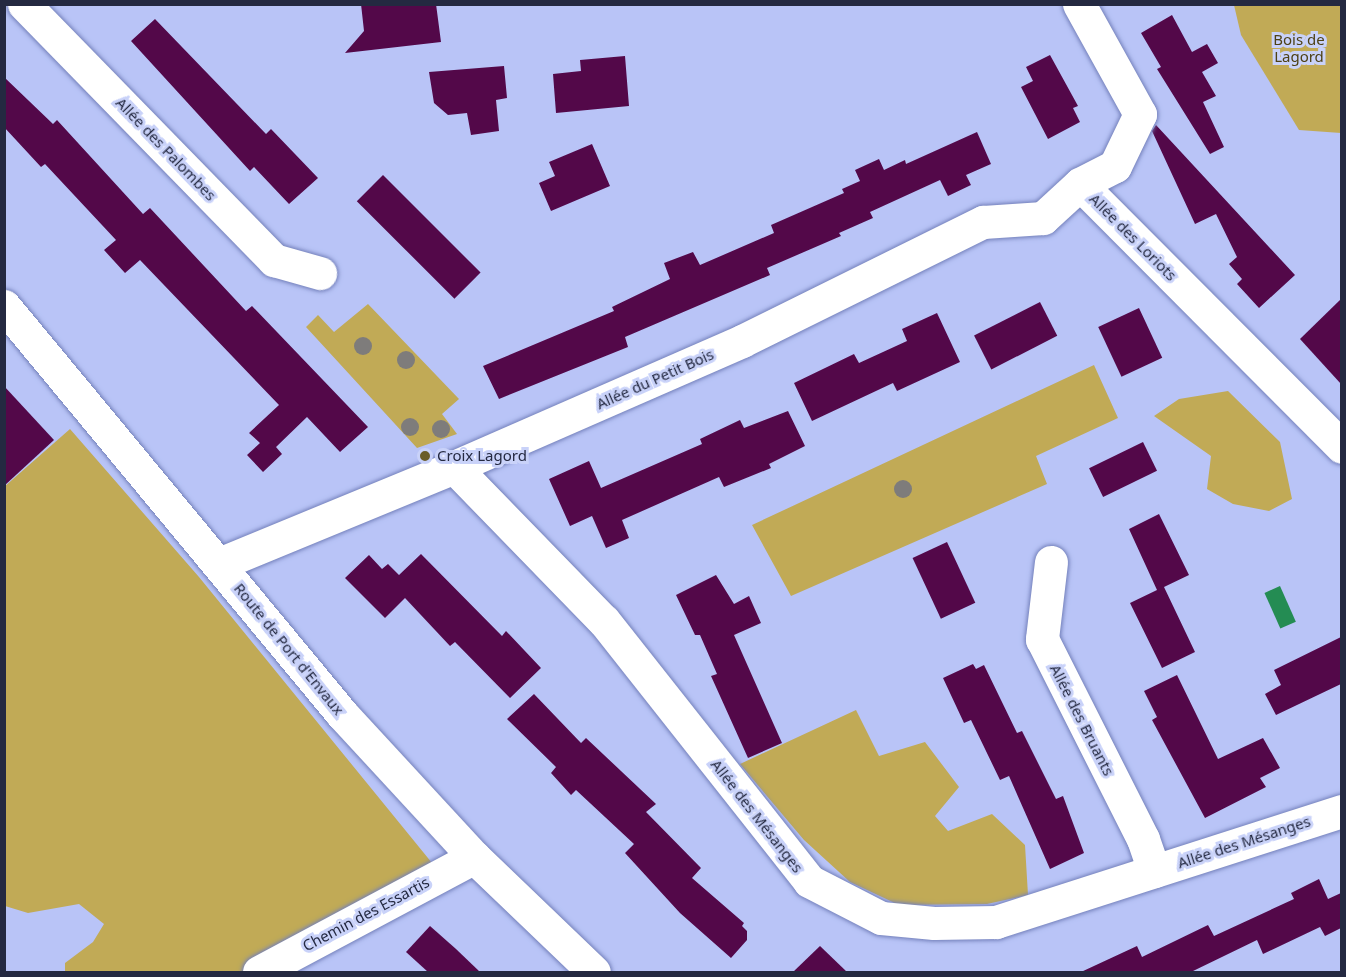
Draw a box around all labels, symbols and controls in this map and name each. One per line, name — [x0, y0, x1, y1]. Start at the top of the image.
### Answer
park label: Bois de Lagord — [1273, 30, 1325, 65]
street label: Allée des Palombes — [112, 94, 220, 204]
street label: Allée des Loriots — [1086, 190, 1180, 284]
street label: Allée du Petit Bois — [594, 345, 716, 413]
place label: Croix Lagord — [437, 447, 527, 465]
marker: Croix Lagord — [418, 449, 432, 463]
street label: Route de Port d'Envaux — [230, 580, 348, 718]
street label: Allée des Bruants — [1046, 661, 1118, 779]
street label: Allée des Mésanges — [707, 756, 807, 876]
street label: Allée des Mésanges — [1175, 812, 1313, 872]
street label: Chemin des Essartis — [300, 873, 432, 955]

